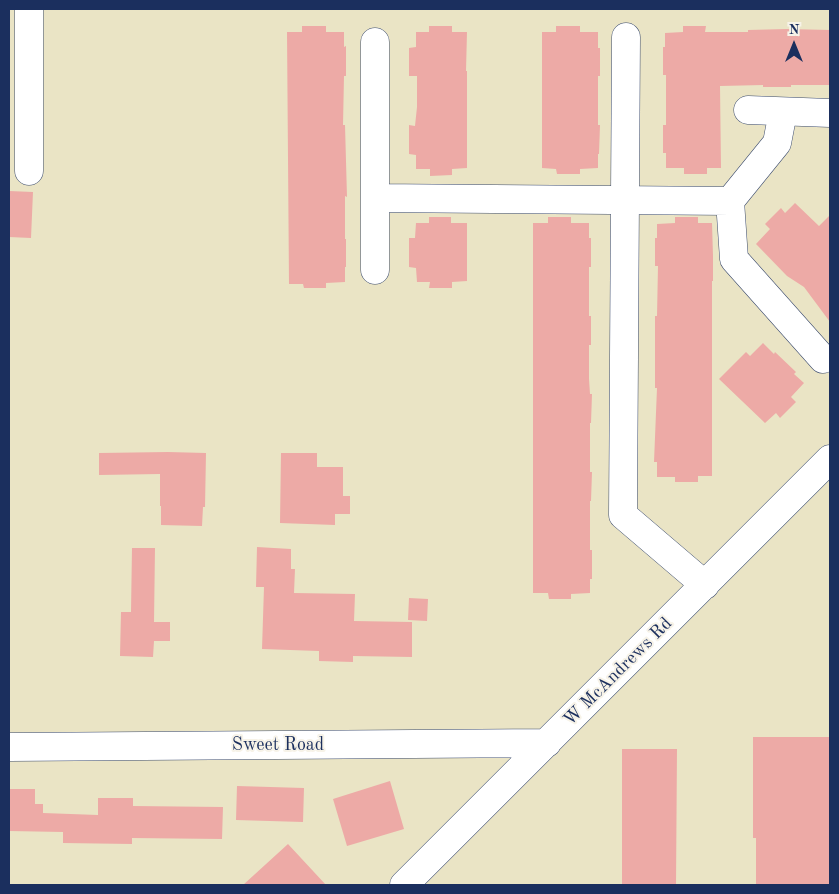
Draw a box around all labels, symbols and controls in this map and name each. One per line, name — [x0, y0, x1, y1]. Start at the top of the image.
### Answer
north arrow — [769, 20, 819, 70]
text: N — [789, 23, 799, 37]
street label: W McAndrews Rd — [559, 613, 677, 731]
street label: Sweet Road — [232, 734, 324, 756]

